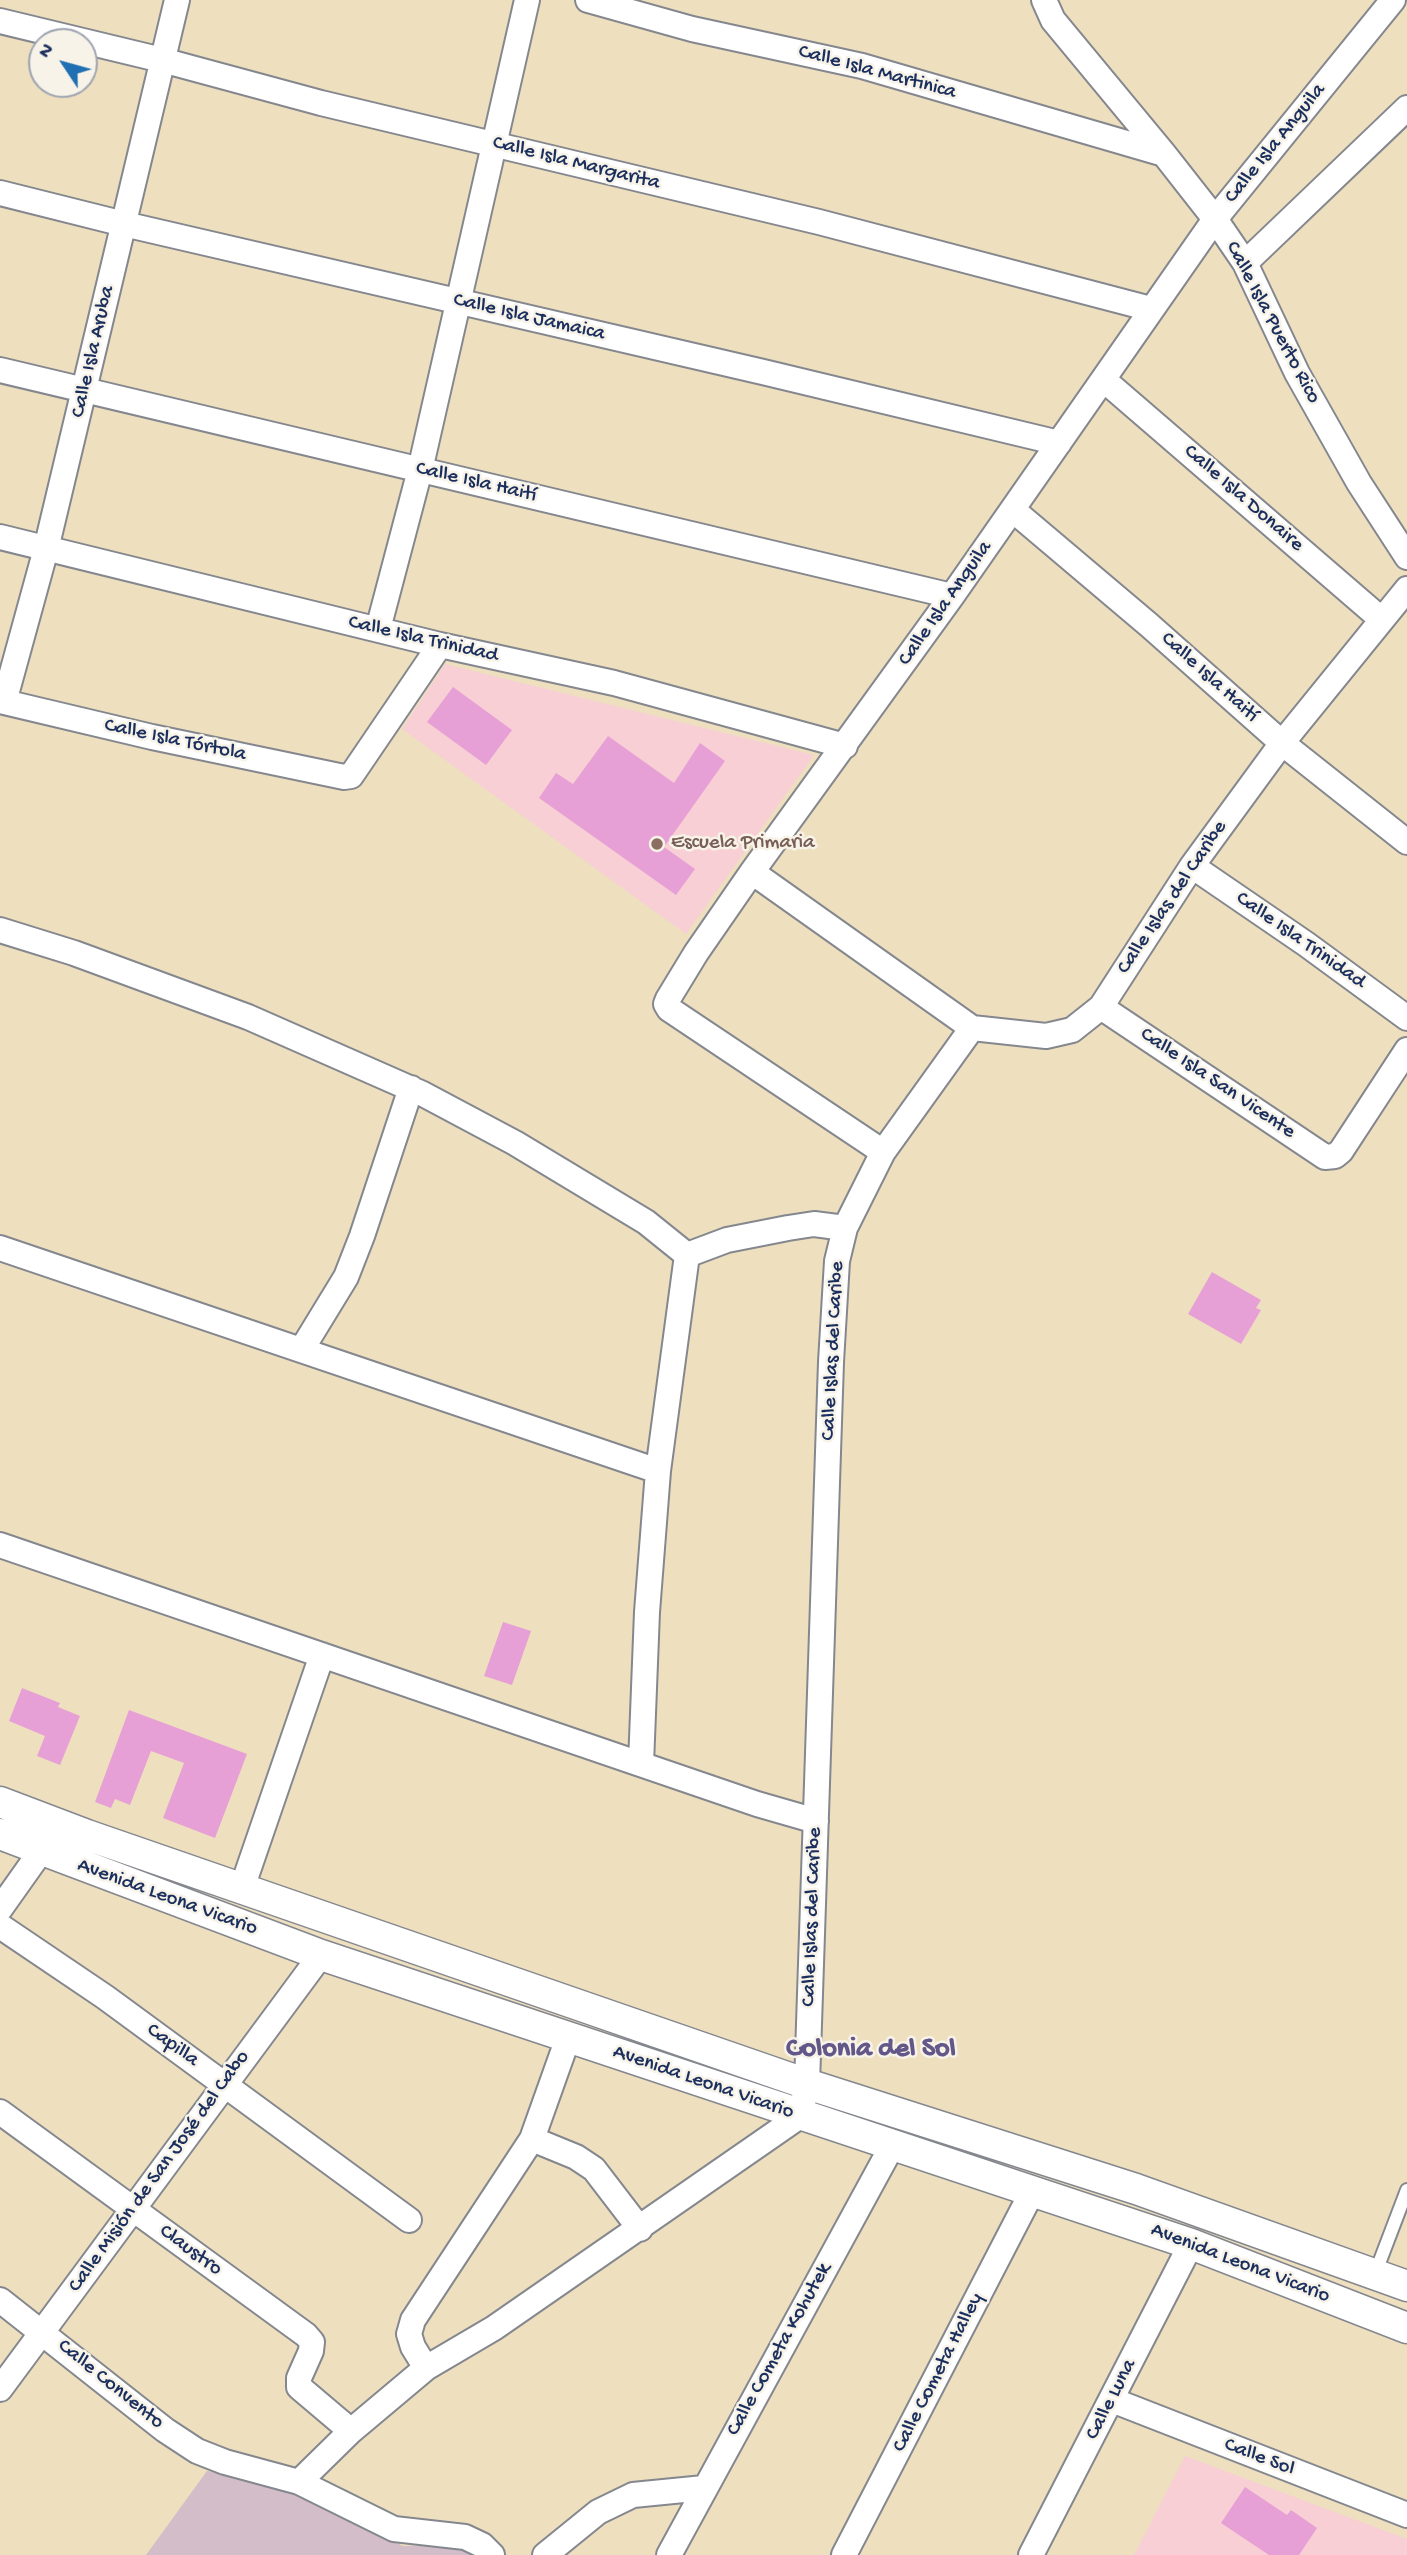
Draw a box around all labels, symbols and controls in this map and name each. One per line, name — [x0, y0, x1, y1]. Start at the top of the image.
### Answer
north arrow — [28, 28, 98, 98]
text: N — [34, 40, 60, 63]
street label: Calle Isla Martinica — [795, 40, 959, 106]
street label: Calle Isla Anguila — [1220, 79, 1332, 209]
street label: Calle Isla Margarita — [490, 131, 662, 197]
street label: Calle Isla Puerto Rico — [1219, 238, 1325, 408]
street label: Calle Isla Aruba — [67, 284, 121, 420]
street label: Calle Isla Jamaica — [451, 288, 607, 348]
street label: Calle Isla Donaire — [1178, 440, 1308, 558]
street label: Calle Isla Haití — [413, 457, 539, 509]
street label: Calle Isla Anguila — [893, 537, 999, 671]
street label: Calle Isla Trinidad — [346, 611, 500, 669]
street label: Calle Isla Haití — [1155, 627, 1263, 729]
street label: Calle Isla Tórtola — [102, 714, 248, 768]
street label: Calle Islas del Caribe — [1112, 817, 1234, 979]
place label: Escuela Primaria — [671, 831, 815, 857]
marker: Escuela Primaria — [649, 836, 665, 852]
street label: Calle Isla Trinidad — [1230, 887, 1370, 995]
street label: Calle Isla San Vicente — [1134, 1023, 1300, 1145]
street label: Calle Islas del Caribe — [817, 1261, 851, 1441]
street label: Calle Islas del Caribe — [797, 1827, 829, 2007]
street label: Avenida Leona Vicario — [73, 1854, 261, 1942]
street label: Capilla — [141, 2019, 203, 2073]
district label: Colonia del Sol — [786, 2034, 956, 2068]
street label: Avenida Leona Vicario — [609, 2040, 797, 2126]
street label: Calle Misión de San José del Cabo — [64, 2046, 256, 2298]
street label: Avenida Leona Vicario — [1147, 2218, 1333, 2310]
street label: Claustro — [153, 2220, 227, 2282]
street label: Calle Cometa Kohutek — [722, 2259, 838, 2441]
street label: Calle Cometa Halley — [888, 2289, 990, 2457]
street label: Calle Convento — [52, 2334, 168, 2436]
street label: Calle Luna — [1081, 2355, 1143, 2445]
street label: Calle Sol — [1220, 2433, 1298, 2483]

